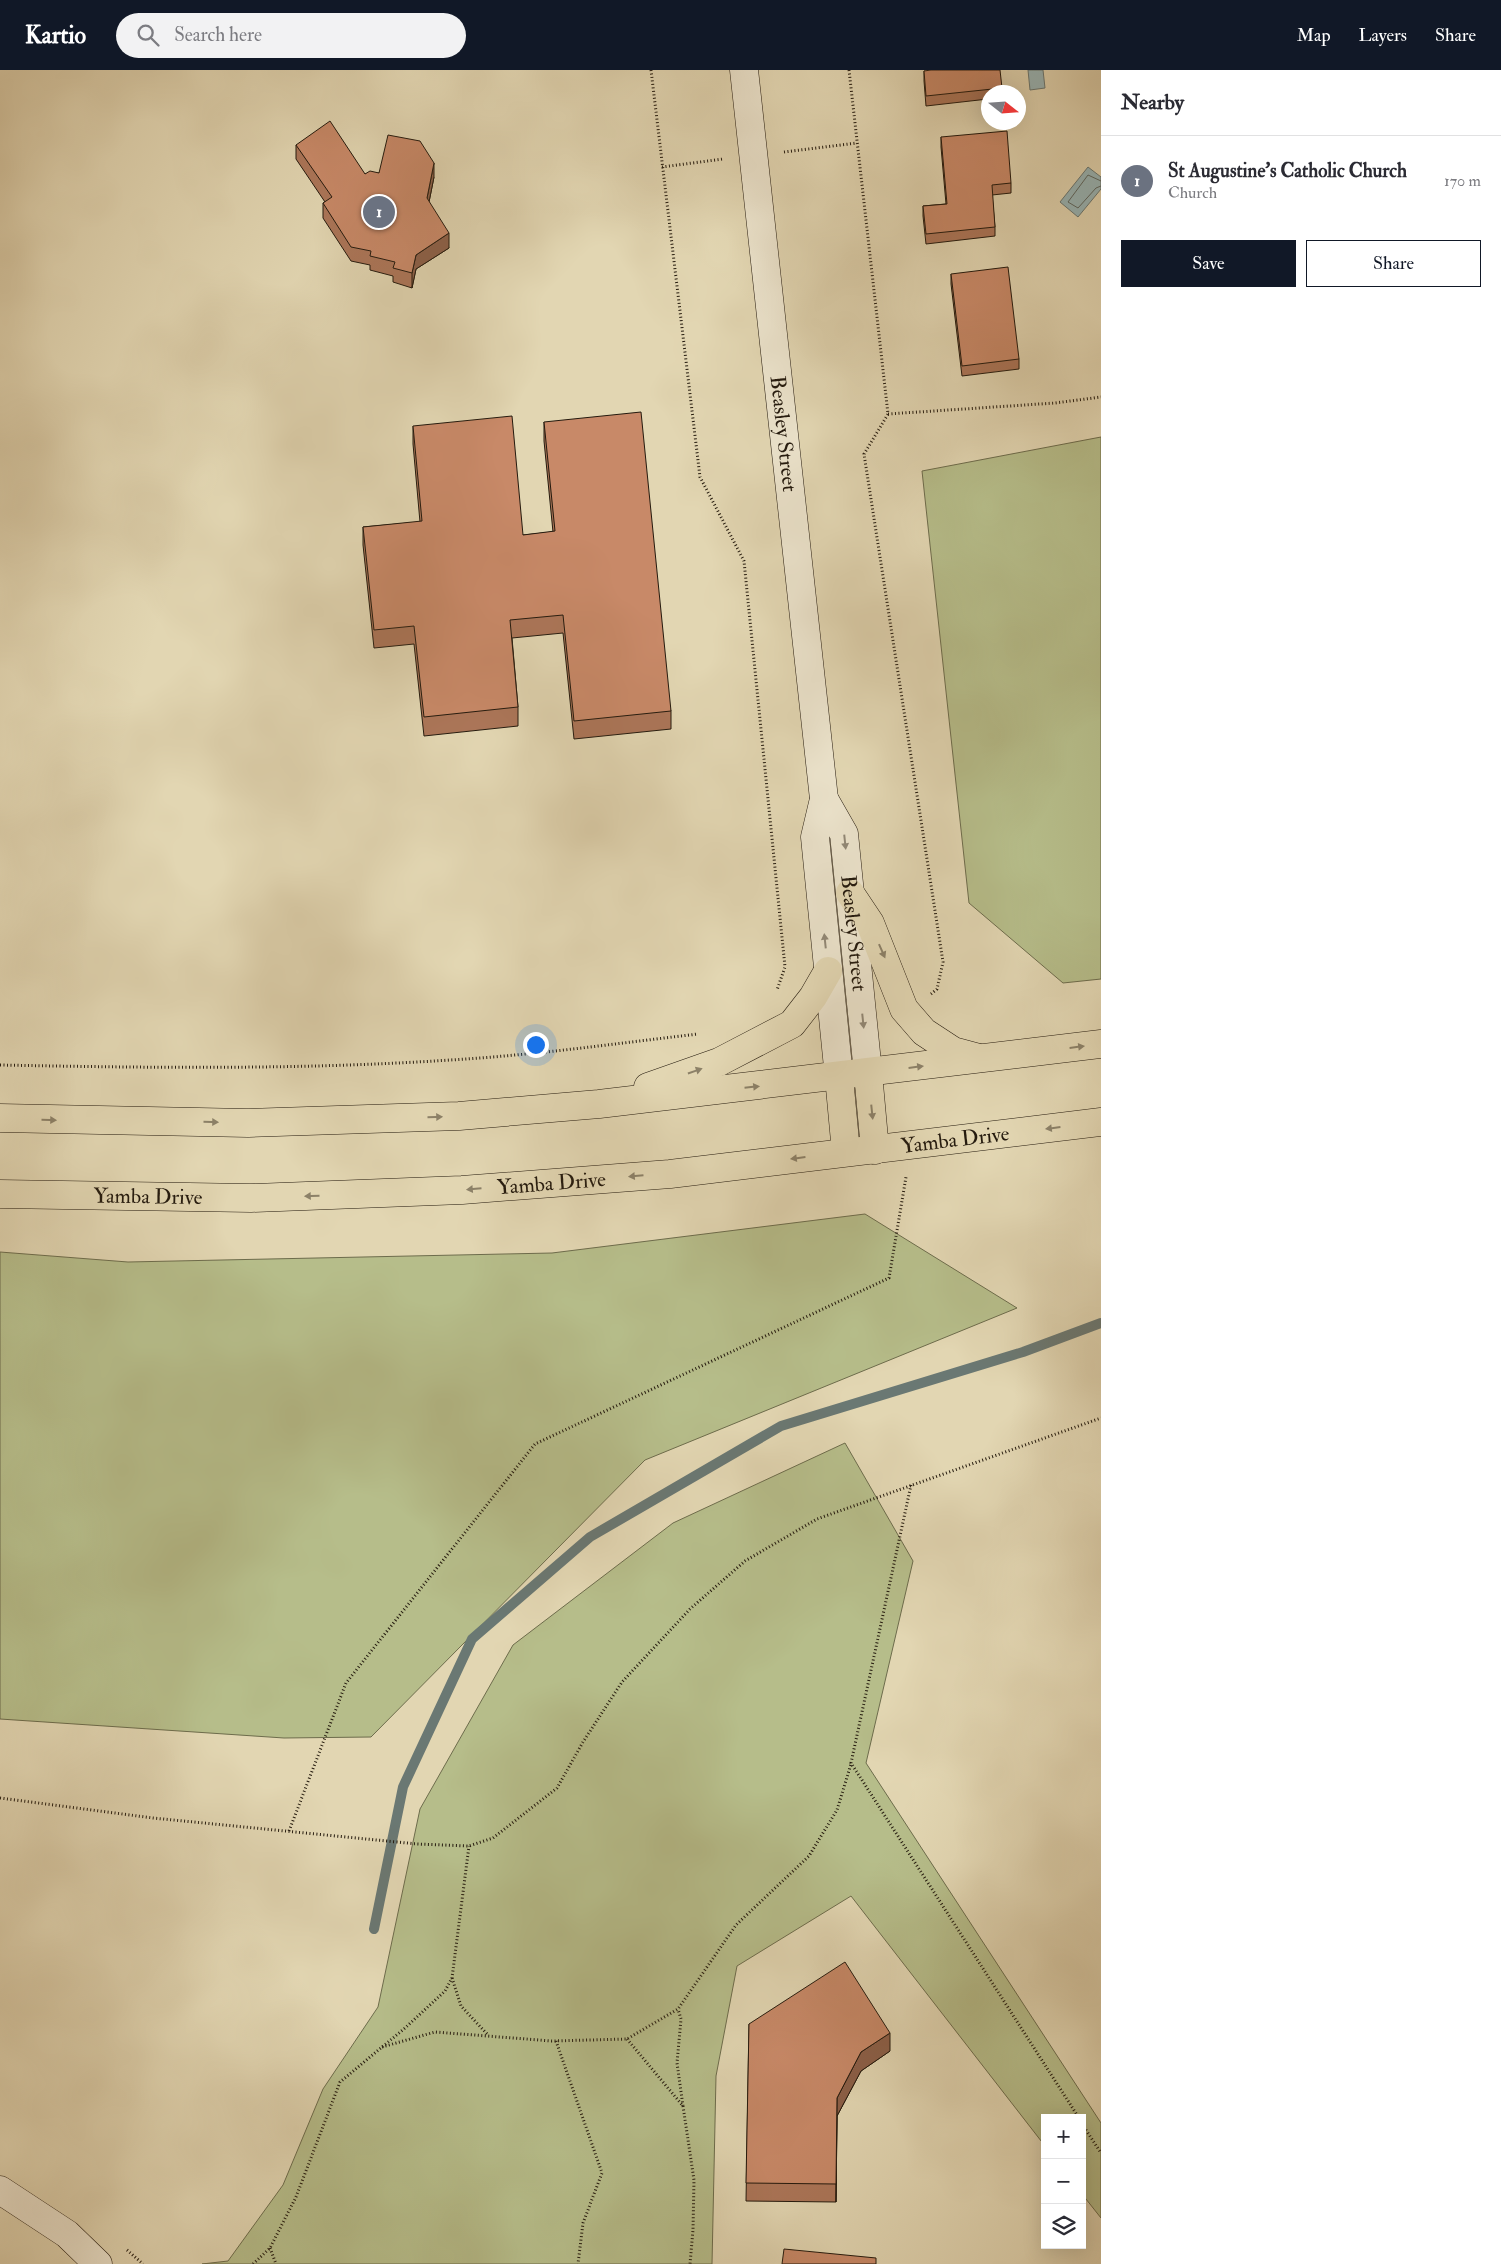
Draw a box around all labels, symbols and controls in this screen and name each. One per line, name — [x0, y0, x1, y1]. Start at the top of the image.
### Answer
search box — [116, 13, 466, 58]
text: Kartio — [25, 20, 86, 51]
icon: search — [134, 21, 162, 49]
text: Search here — [174, 23, 262, 47]
text: Map — [1297, 24, 1331, 47]
text: Layers — [1359, 24, 1407, 47]
text: Share — [1435, 24, 1476, 47]
north arrow — [981, 85, 1026, 130]
text: Nearby — [1121, 89, 1184, 116]
text: St Augustine's Catholic Church — [1168, 159, 1407, 183]
text: 1 — [1134, 171, 1140, 191]
text: 170 m — [1444, 171, 1481, 191]
text: Church — [1168, 183, 1217, 203]
pin: 1 — [363, 193, 395, 231]
button: Save — [1121, 240, 1296, 287]
button: Share — [1306, 240, 1481, 287]
street label: Beasley Street — [764, 374, 804, 493]
one-way arrow — [841, 834, 849, 850]
street label: Beasley Street — [835, 874, 873, 993]
one-way arrow — [821, 933, 829, 949]
one-way arrow — [878, 944, 886, 958]
one-way arrow — [859, 1014, 867, 1030]
your location — [523, 1032, 549, 1058]
one-way arrow — [1070, 1043, 1086, 1051]
one-way arrow — [908, 1063, 924, 1071]
one-way arrow — [688, 1067, 703, 1075]
one-way arrow — [744, 1083, 760, 1091]
one-way arrow — [868, 1104, 876, 1120]
one-way arrow — [427, 1113, 443, 1121]
one-way arrow — [41, 1116, 57, 1124]
one-way arrow — [203, 1118, 219, 1126]
street label: Yamba Drive — [899, 1120, 1011, 1160]
one-way arrow — [1044, 1124, 1060, 1132]
one-way arrow — [789, 1154, 805, 1162]
street label: Yamba Drive — [496, 1165, 607, 1201]
one-way arrow — [628, 1173, 644, 1181]
street label: Yamba Drive — [93, 1182, 203, 1211]
one-way arrow — [466, 1186, 482, 1194]
one-way arrow — [303, 1192, 319, 1200]
map controls — [1041, 2114, 1086, 2249]
button: + — [1041, 2114, 1086, 2159]
button: − — [1041, 2159, 1086, 2204]
button: layers — [1041, 2204, 1086, 2249]

